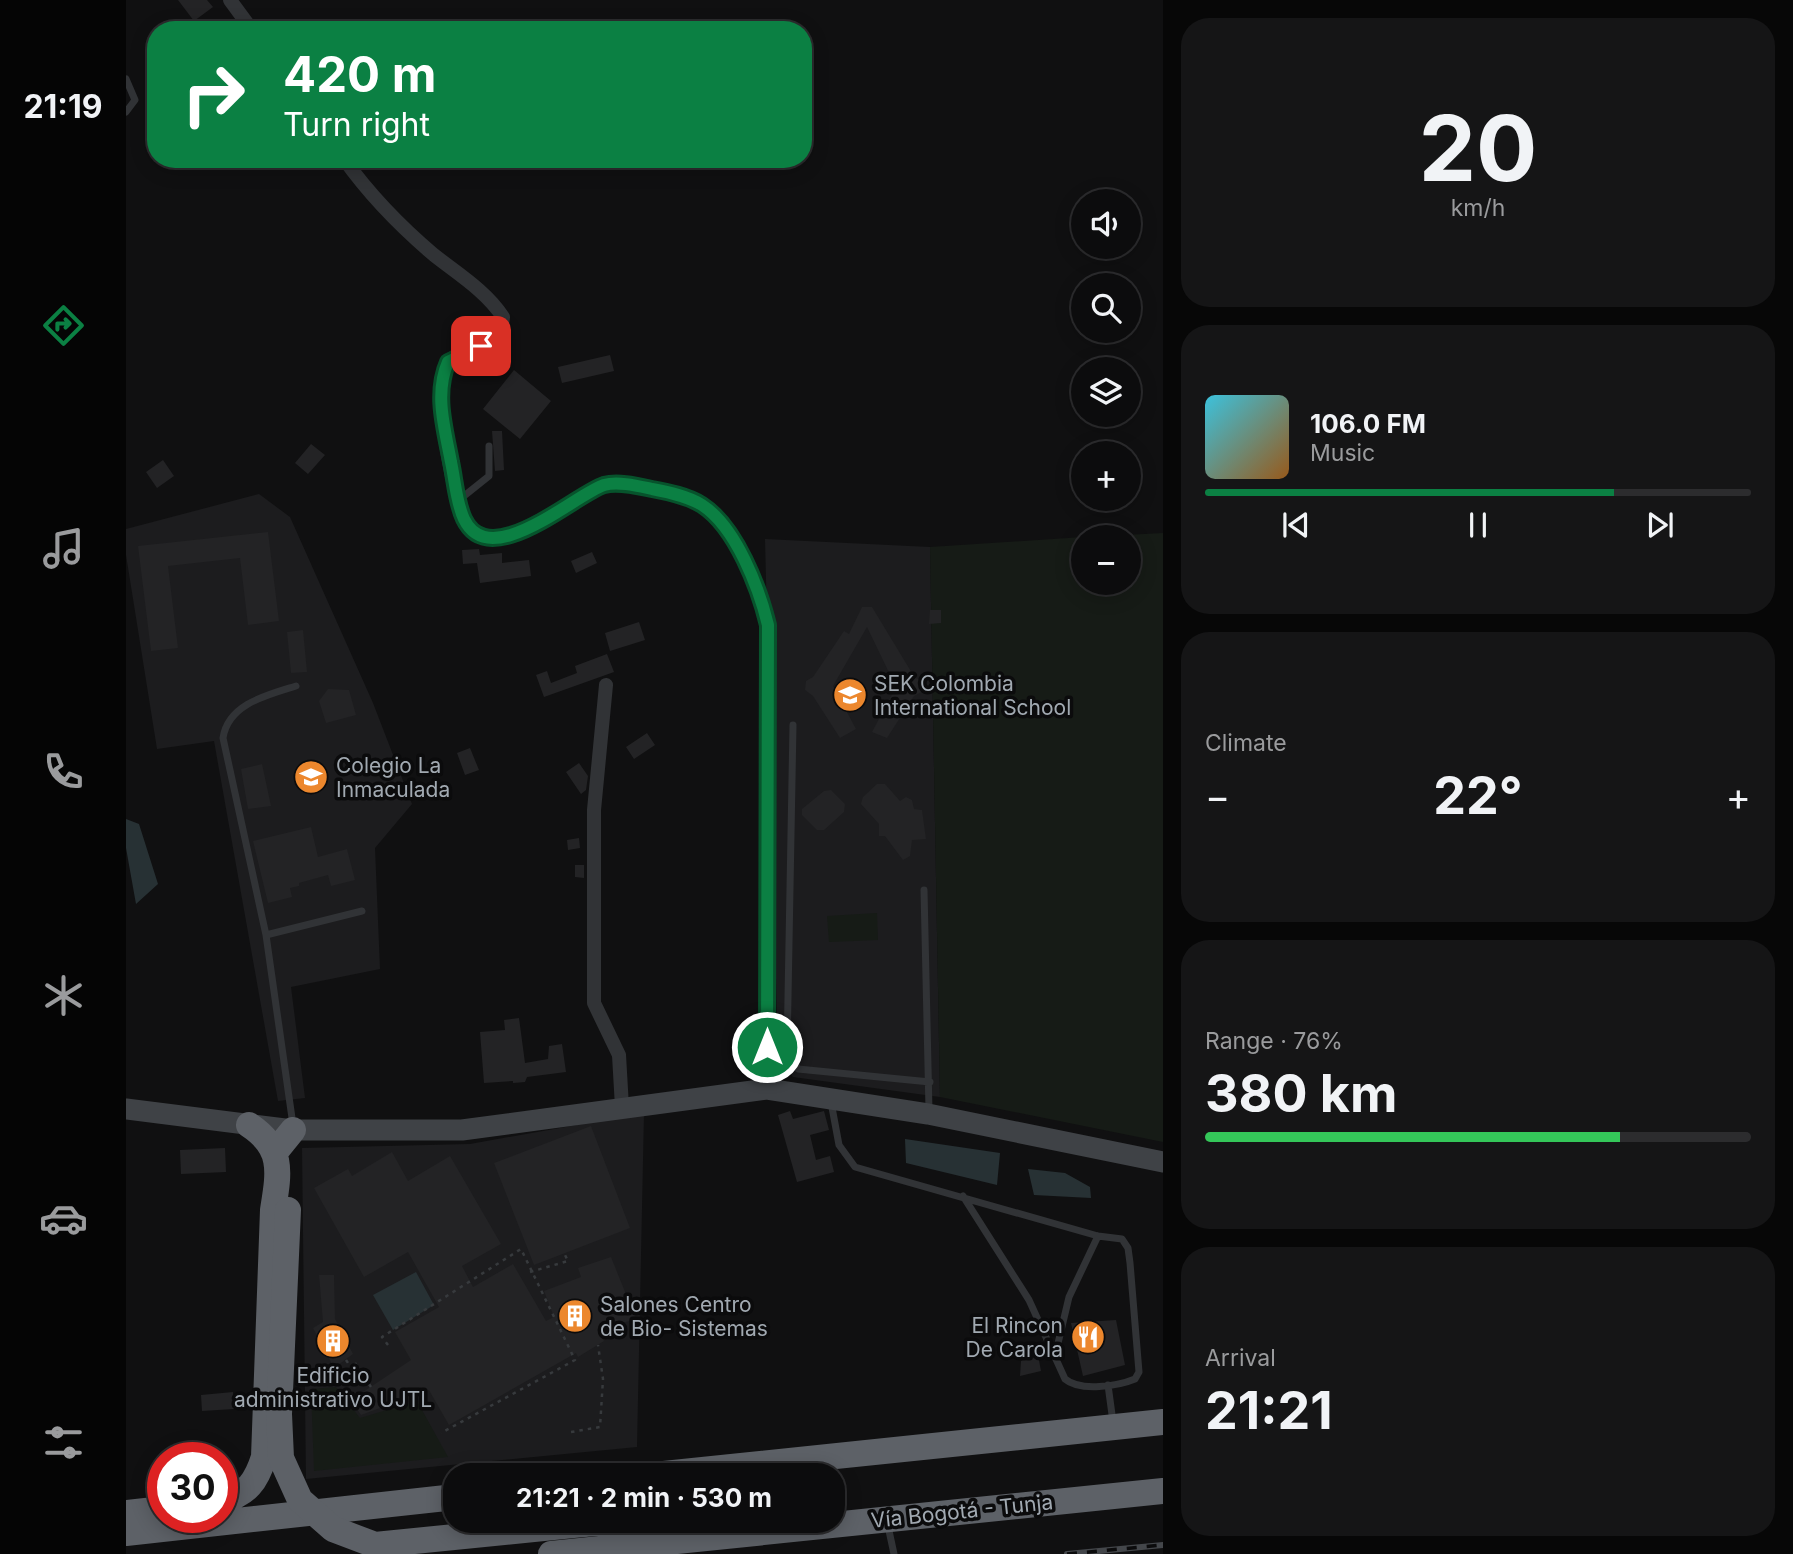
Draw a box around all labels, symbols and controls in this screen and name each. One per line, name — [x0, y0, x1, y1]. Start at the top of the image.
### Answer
text: 420 m — [283, 45, 436, 104]
icon: right — [168, 49, 259, 140]
text: 21:19 — [23, 87, 103, 126]
text: 20 — [1419, 93, 1537, 203]
text: Turn right — [283, 105, 430, 144]
map controls — [1071, 189, 1141, 595]
button: sound — [1071, 189, 1141, 259]
text: km/h — [1451, 194, 1505, 222]
button: search — [1071, 273, 1141, 343]
icon: directions — [39, 301, 88, 350]
pin — [451, 316, 511, 376]
icon: arrive — [462, 327, 500, 365]
button: layers — [1071, 357, 1141, 427]
text: 106.0 FM — [1310, 408, 1426, 439]
text: Music — [1310, 439, 1375, 467]
button: + — [1071, 441, 1141, 511]
icon: previous — [1277, 506, 1315, 544]
icon: pause — [1459, 506, 1497, 544]
icon: next — [1641, 506, 1679, 544]
icon: music — [39, 524, 88, 573]
button: − — [1071, 525, 1141, 595]
place label: SEK Colombia International School — [874, 671, 1071, 720]
school or university icon: SEK Colombia International School — [831, 676, 869, 714]
text: Climate — [1205, 729, 1287, 757]
icon: phone — [39, 747, 88, 796]
place label: Colegio La Inmaculada — [336, 753, 450, 802]
school or university icon: Colegio La Inmaculada — [292, 758, 330, 796]
text: 22° — [1433, 764, 1523, 827]
text: − — [1205, 773, 1230, 819]
text: + — [1726, 773, 1751, 819]
icon: climate — [39, 971, 88, 1020]
position arrow — [730, 1010, 804, 1084]
text: Range · 76% — [1205, 1027, 1343, 1055]
text: 380 km — [1205, 1062, 1397, 1125]
icon: car — [39, 1194, 88, 1243]
place label: Salones Centro de Bio- Sistemas — [600, 1292, 768, 1341]
building icon: Salones Centro de Bio- Sistemas — [556, 1297, 594, 1335]
place label: El Rincon De Carola — [966, 1313, 1063, 1362]
restaurant icon: El Rincon De Carola — [1069, 1318, 1107, 1356]
building icon: Edificio administrativo UJTL — [314, 1322, 352, 1360]
text: Arrival — [1205, 1344, 1276, 1372]
place label: Edificio administrativo UJTL — [234, 1363, 432, 1412]
text: 21:21 — [1205, 1379, 1333, 1442]
icon: filters — [39, 1418, 88, 1467]
speed limit sign: 30 — [147, 1442, 238, 1533]
text: 21:21 · 2 min · 530 m — [516, 1482, 772, 1513]
street label: Vía Bogotá - Tunja — [870, 1489, 1054, 1533]

